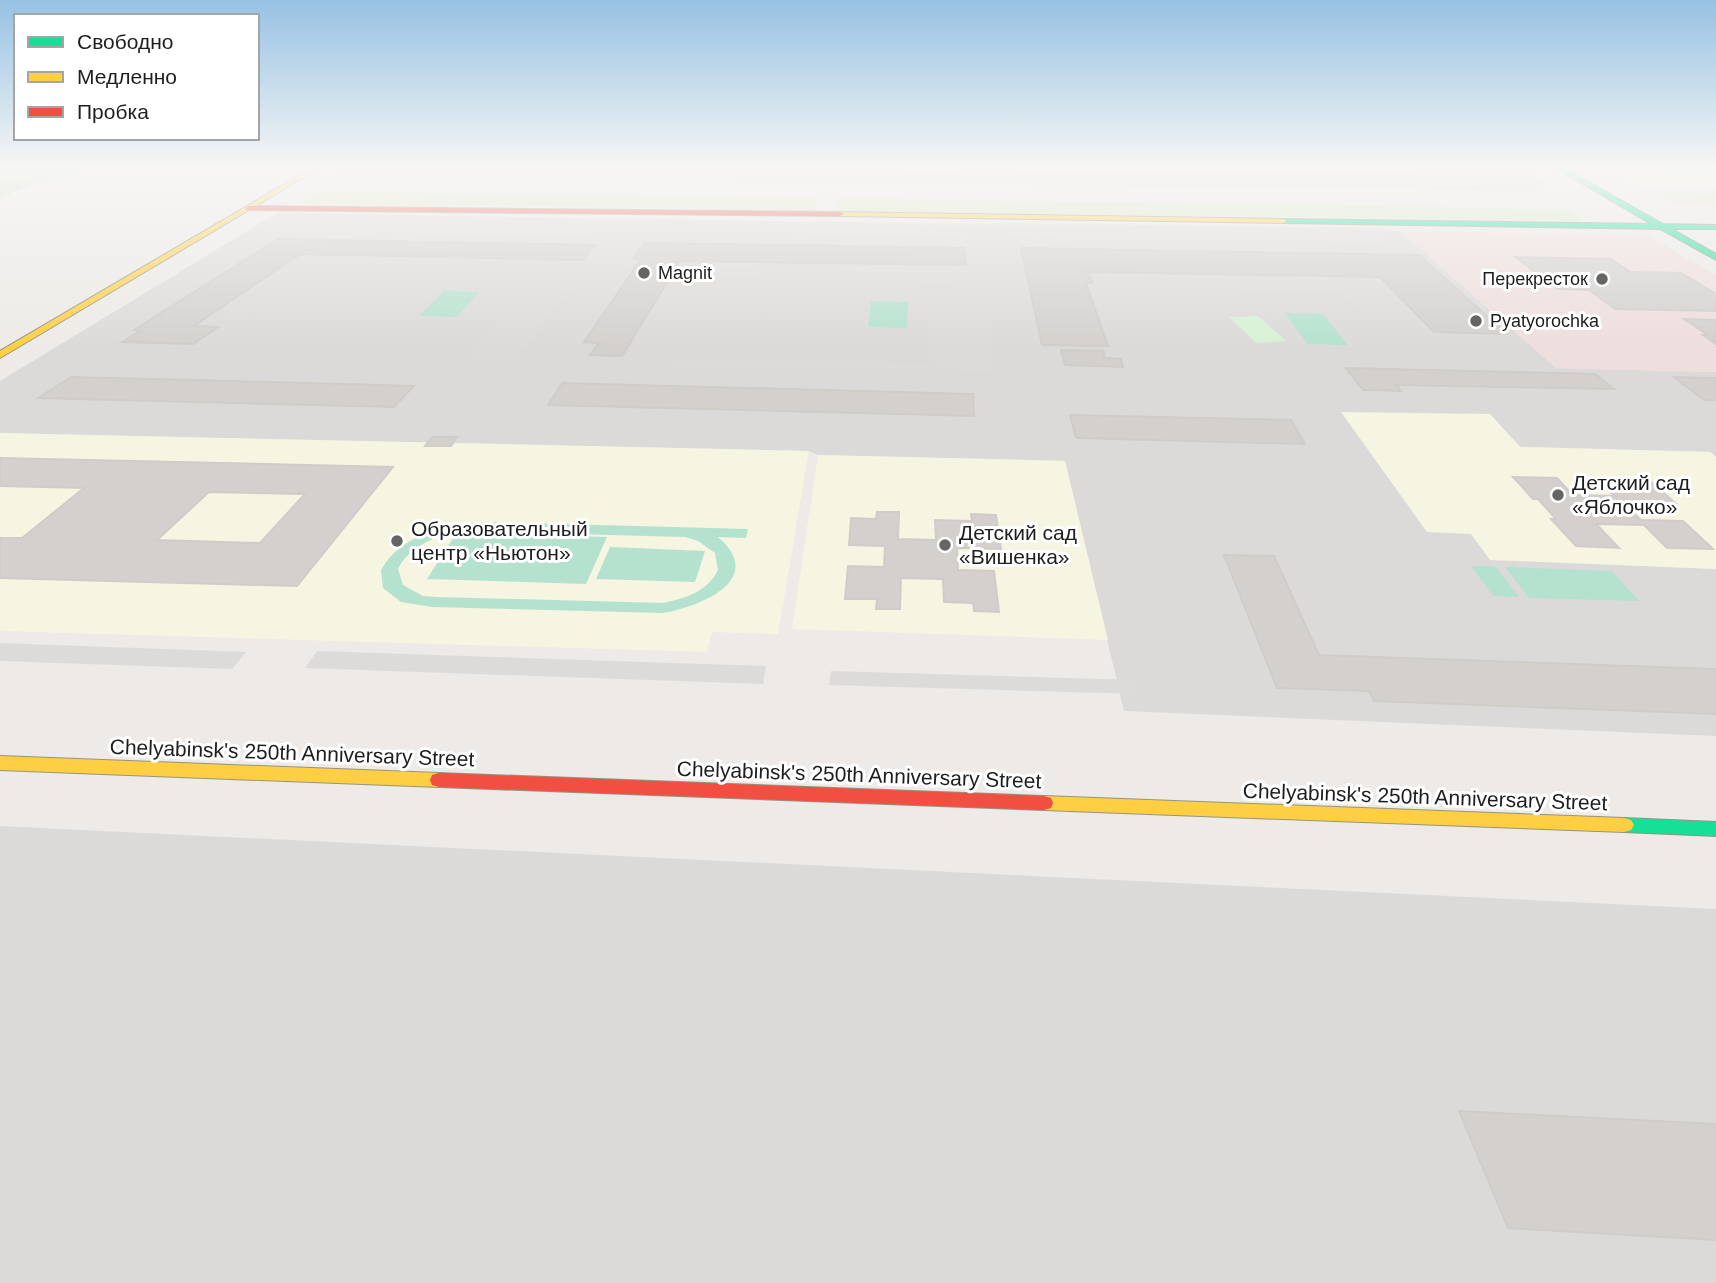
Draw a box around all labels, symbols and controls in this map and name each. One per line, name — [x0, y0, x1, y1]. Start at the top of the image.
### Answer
legend — [14, 14, 259, 140]
text: Свободно — [77, 30, 174, 53]
text: Медленно — [77, 65, 177, 88]
text: Пробка — [77, 100, 149, 123]
place label: Magnit — [658, 263, 712, 283]
marker: Magnit — [636, 265, 652, 281]
place label: Перекресток — [1482, 269, 1588, 289]
marker: Перекресток — [1594, 271, 1610, 287]
place label: Pyatyorochka — [1490, 311, 1600, 331]
marker: Pyatyorochka — [1468, 313, 1484, 329]
place label: Детский сад «Яблочко» — [1572, 471, 1690, 518]
marker: Детский сад «Яблочко» — [1550, 487, 1566, 503]
place label: Образовательный центр «Ньютон» — [411, 517, 588, 564]
place label: Детский сад «Вишенка» — [959, 521, 1077, 568]
marker: Образовательный центр «Ньютон» — [389, 533, 405, 549]
marker: Детский сад «Вишенка» — [937, 537, 953, 553]
street label: Chelyabinsk's 250th Anniversary Street — [109, 735, 475, 770]
street label: Chelyabinsk's 250th Anniversary Street — [676, 757, 1042, 792]
street label: Chelyabinsk's 250th Anniversary Street — [1242, 779, 1608, 814]

